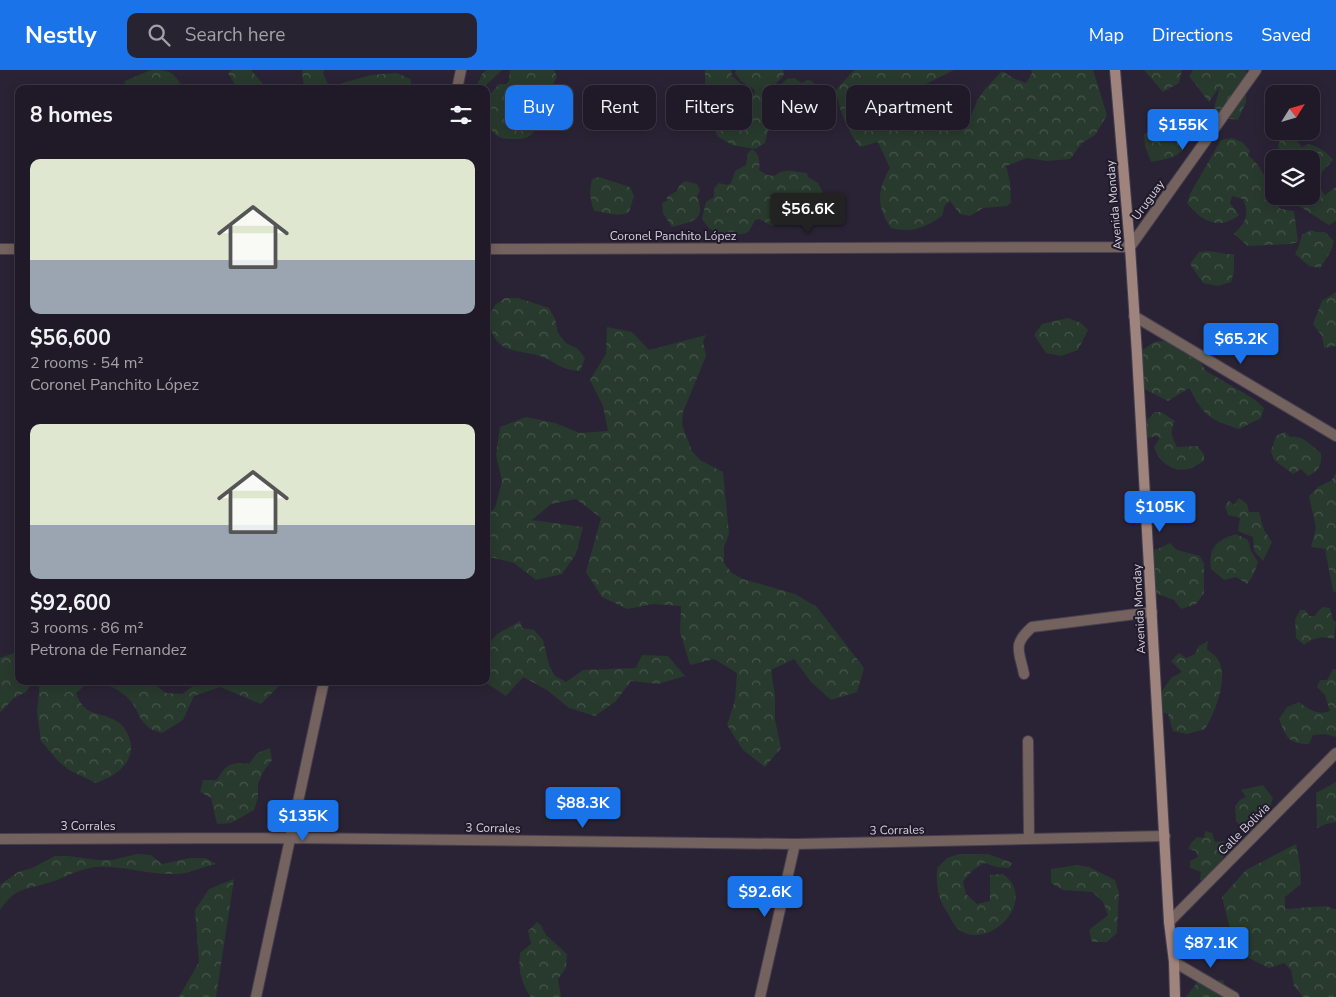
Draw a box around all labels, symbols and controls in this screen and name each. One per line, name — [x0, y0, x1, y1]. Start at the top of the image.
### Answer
search box — [127, 13, 477, 58]
text: Nestly — [25, 19, 97, 51]
icon: search — [145, 21, 173, 49]
text: Search here — [185, 22, 285, 48]
text: Map — [1089, 23, 1124, 47]
text: Directions — [1152, 23, 1233, 47]
text: Saved — [1261, 23, 1311, 47]
chip: Buy — [505, 85, 573, 130]
chip: Rent — [583, 85, 656, 130]
chip: Filters — [666, 85, 752, 130]
chip: New — [762, 85, 836, 130]
chip: Apartment — [846, 85, 970, 130]
north arrow — [1265, 85, 1320, 140]
map controls — [1265, 85, 1320, 205]
text: 8 homes — [30, 101, 113, 129]
icon: filters — [447, 101, 475, 129]
pin: $155K — [1148, 108, 1218, 151]
text: $155K — [1158, 114, 1208, 136]
button: layers — [1265, 150, 1320, 205]
street label: Avenida Monday — [1102, 159, 1126, 251]
street label: Uruguay — [1128, 176, 1168, 223]
icon: home — [208, 192, 298, 282]
pin: $56.6K — [767, 192, 849, 235]
text: $56.6K — [782, 198, 835, 220]
street label: Coronel Panchito López — [610, 228, 737, 244]
pin: $65.2K — [1200, 322, 1282, 365]
text: $56,600 — [30, 324, 111, 352]
text: $65.2K — [1215, 328, 1268, 350]
text: 2 rooms · 54 m² — [30, 352, 143, 374]
text: Coronel Panchito López — [30, 374, 199, 396]
icon: home — [208, 457, 298, 547]
pin: $105K — [1125, 490, 1195, 533]
text: $105K — [1135, 496, 1185, 518]
street label: Avenida Monday — [1129, 563, 1149, 654]
text: $92,600 — [30, 589, 111, 617]
text: 3 rooms · 86 m² — [30, 617, 143, 639]
text: Petrona de Fernandez — [30, 639, 187, 661]
pin: $88.3K — [542, 786, 624, 829]
text: $88.3K — [557, 792, 610, 814]
pin: $135K — [268, 800, 338, 842]
street label: Calle Bolivia — [1215, 800, 1273, 858]
text: $135K — [278, 805, 328, 827]
street label: 3 Corrales — [60, 818, 116, 834]
street label: 3 Corrales — [465, 820, 521, 836]
street label: 3 Corrales — [869, 822, 925, 838]
pin: $92.6K — [724, 876, 806, 918]
text: $92.6K — [739, 881, 792, 903]
pin: $87.1K — [1170, 926, 1252, 969]
text: $87.1K — [1185, 932, 1238, 954]

